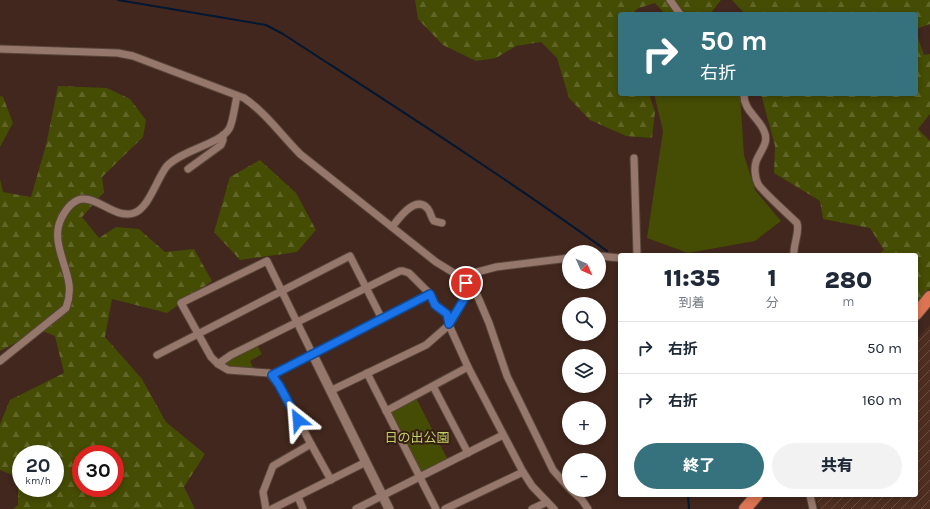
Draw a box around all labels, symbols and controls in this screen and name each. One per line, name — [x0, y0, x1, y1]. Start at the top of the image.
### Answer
text: 50 m — [700, 24, 768, 57]
icon: right — [634, 28, 686, 80]
text: 右折 — [700, 62, 736, 84]
north arrow — [562, 245, 606, 289]
map controls — [562, 245, 606, 497]
text: 11:35 — [664, 264, 720, 292]
text: 1 — [768, 264, 777, 292]
pin — [449, 266, 483, 300]
text: 280 — [824, 266, 872, 294]
icon: arrive — [455, 272, 477, 294]
text: m — [842, 294, 854, 309]
text: 到着 — [679, 295, 705, 310]
text: 分 — [766, 295, 779, 310]
button: search — [562, 297, 606, 341]
icon: right — [634, 337, 656, 359]
text: 50 m — [867, 339, 902, 357]
text: 右折 — [668, 340, 698, 358]
button: layers — [562, 349, 606, 393]
icon: right — [634, 389, 656, 411]
text: 160 m — [862, 391, 902, 409]
text: 右折 — [668, 392, 698, 410]
position arrow — [277, 399, 319, 441]
button: + — [562, 401, 606, 445]
park label: 日の出公園 — [384, 430, 450, 445]
button: 終了 — [634, 443, 764, 489]
button: 共有 — [772, 443, 902, 489]
speed limit sign: 30 — [72, 445, 124, 497]
button: − — [562, 453, 606, 497]
text: 20 — [26, 454, 50, 477]
text: km/h — [25, 475, 51, 487]

